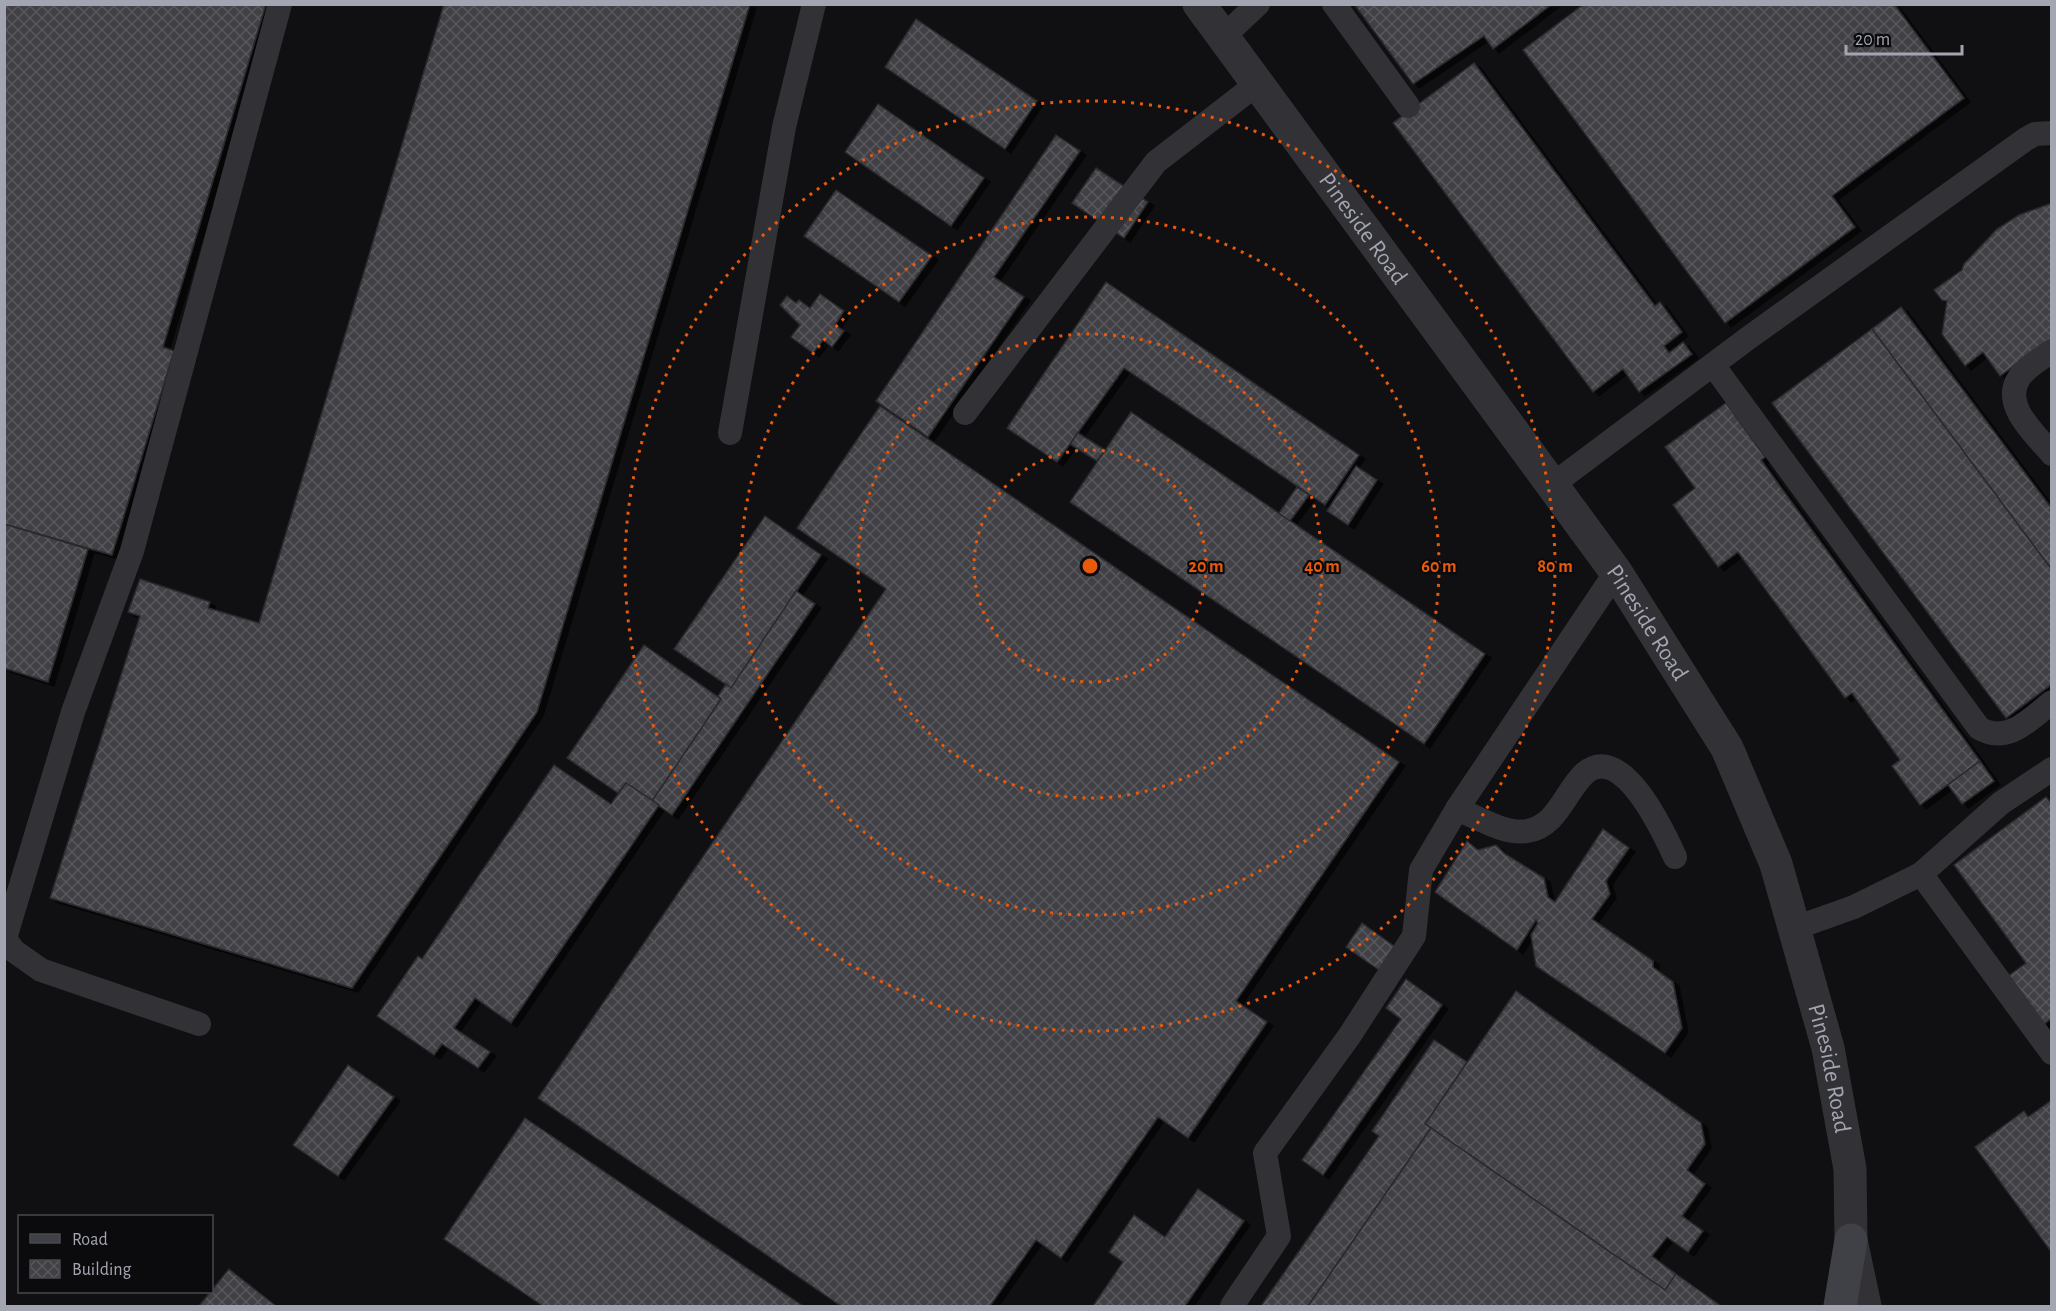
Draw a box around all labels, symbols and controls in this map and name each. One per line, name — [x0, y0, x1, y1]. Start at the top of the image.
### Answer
scale bar — [1846, 18, 1962, 56]
text: 20 m — [1855, 31, 1890, 49]
street label: Pineside Road — [1314, 168, 1411, 289]
centre of rings — [1080, 556, 1100, 576]
text: 20 m — [1188, 558, 1224, 576]
text: 40 m — [1304, 558, 1340, 576]
text: 60 m — [1421, 558, 1457, 576]
text: 80 m — [1537, 558, 1573, 576]
street label: Pineside Road — [1602, 560, 1692, 685]
street label: Pineside Road — [1803, 1001, 1854, 1135]
legend — [18, 1215, 213, 1293]
text: Road — [72, 1231, 108, 1249]
text: Building — [72, 1261, 132, 1279]

